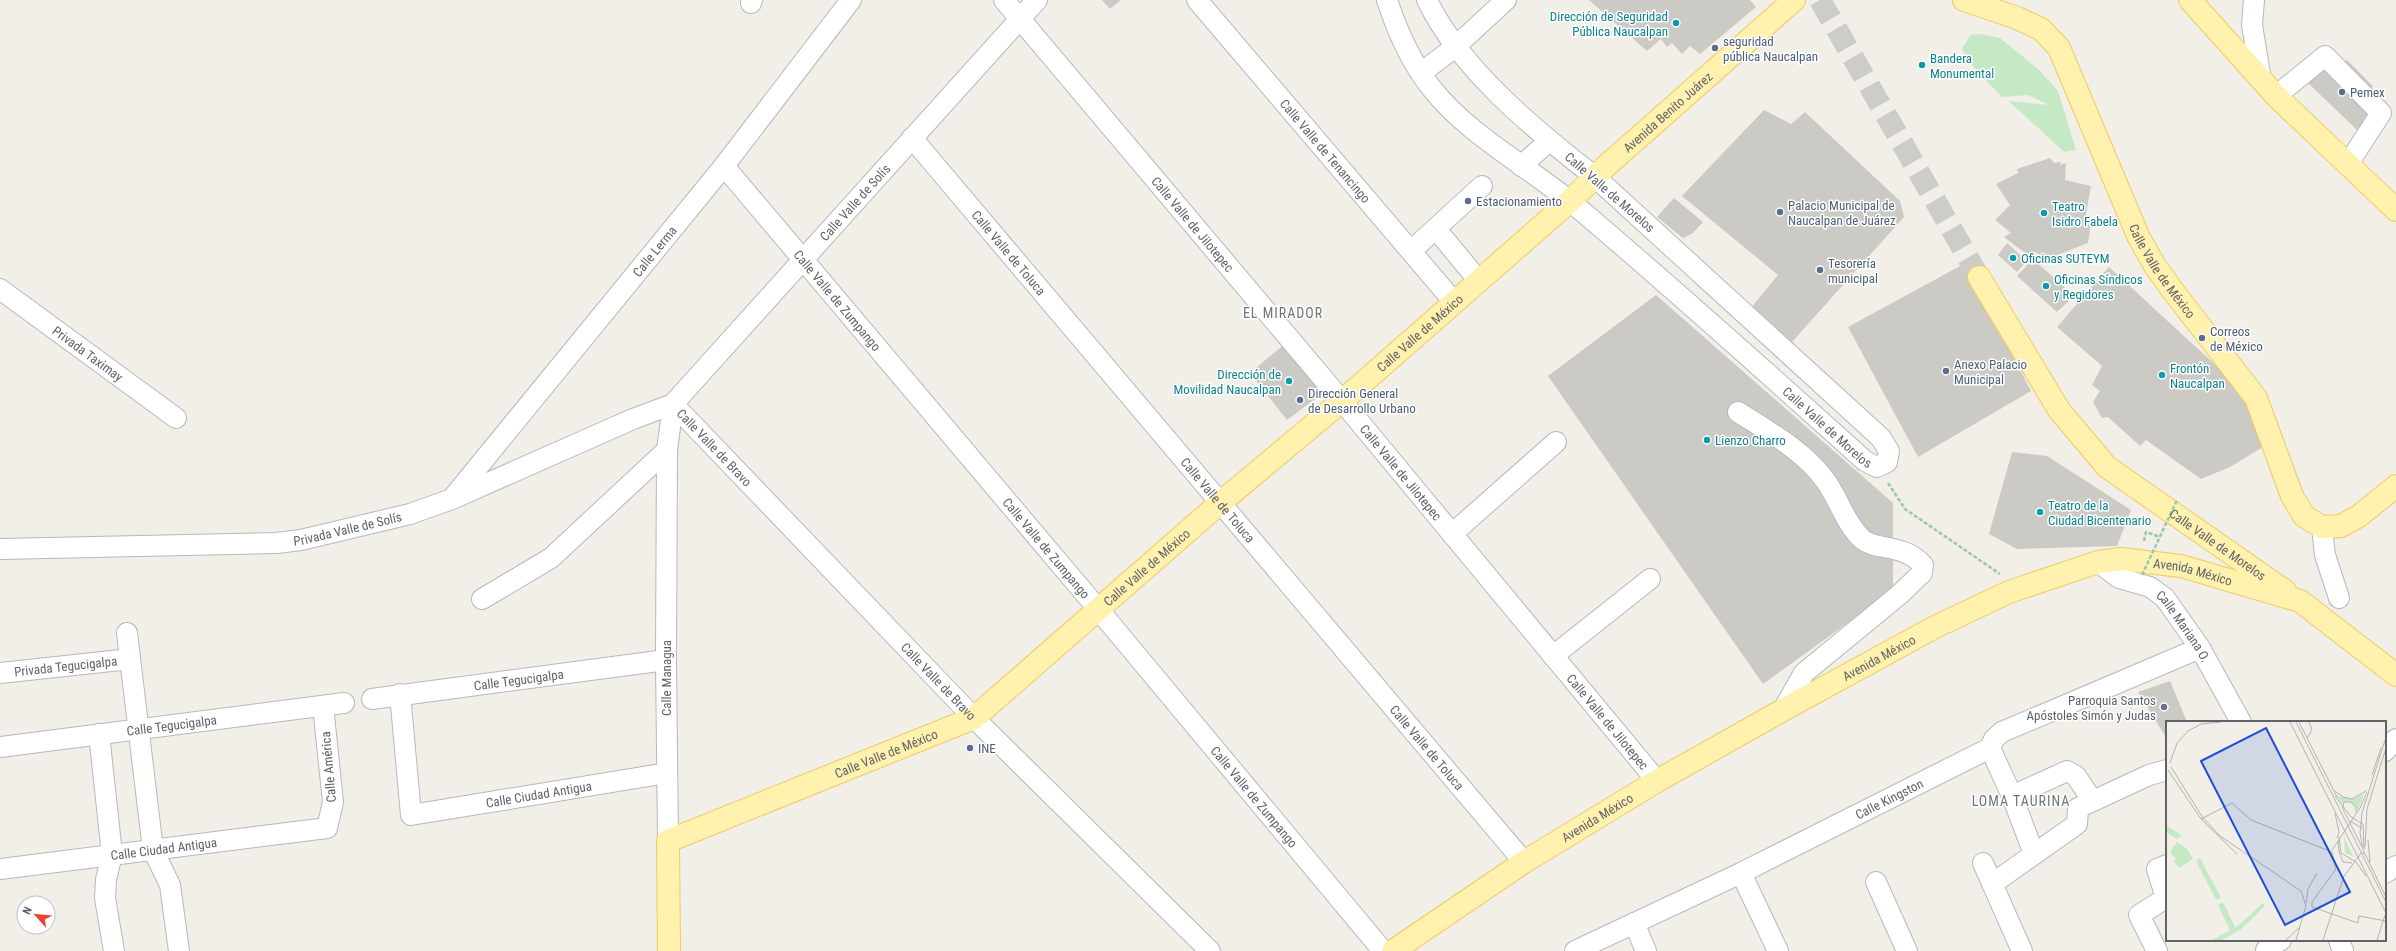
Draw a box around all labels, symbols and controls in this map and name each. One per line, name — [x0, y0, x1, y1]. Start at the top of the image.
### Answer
place label: Dirección de Seguridad Pública Naucalpan — [1550, 9, 1668, 39]
marker: Dirección de Seguridad Pública Naucalpan — [1671, 18, 1681, 28]
place label: seguridad pública Naucalpan — [1723, 34, 1818, 64]
marker: seguridad pública Naucalpan — [1710, 43, 1720, 53]
place label: Bandera Monumental — [1930, 51, 1994, 81]
marker: Bandera Monumental — [1917, 60, 1927, 70]
street label: Avenida Benito Juárez — [1620, 69, 1716, 156]
place label: Pemex — [2350, 85, 2385, 100]
marker: Pemex — [2337, 87, 2347, 97]
street label: Calle Valle de Tenancingo — [1277, 96, 1373, 206]
street label: Calle Valle de Morelos — [1562, 149, 1658, 236]
street label: Calle Valle de Solís — [817, 161, 893, 244]
street label: Calle Valle de Jilotepec — [1148, 174, 1237, 275]
place label: Estacionamiento — [1476, 194, 1562, 209]
marker: Estacionamiento — [1463, 196, 1473, 206]
place label: Palacio Municipal de Naucalpan de Juárez — [1788, 198, 1896, 228]
place label: Teatro Isidro Fabela — [2052, 199, 2118, 229]
street label: Calle Valle de Toluca — [968, 207, 1049, 298]
marker: Palacio Municipal de Naucalpan de Juárez — [1775, 207, 1785, 217]
marker: Teatro Isidro Fabela — [2039, 208, 2049, 218]
street label: Calle Valle de México — [2126, 222, 2198, 321]
street label: Calle Lerma — [630, 223, 680, 280]
street label: Calle Valle de Zumpango — [790, 247, 884, 354]
place label: Oficinas SUTEYM — [2021, 251, 2110, 266]
marker: Oficinas SUTEYM — [2008, 253, 2018, 263]
place label: Tesorería municipal — [1828, 256, 1878, 286]
marker: Tesorería municipal — [1815, 265, 1825, 275]
place label: Oficinas Síndicos y Regidores — [2054, 272, 2143, 302]
marker: Oficinas Síndicos y Regidores — [2041, 281, 2051, 291]
street label: Calle Valle de México — [1374, 291, 1466, 375]
district label: EL MIRADOR — [1243, 305, 1323, 321]
street label: Privada Taximay — [49, 323, 126, 385]
place label: Correos de México — [2210, 324, 2263, 354]
marker: Correos de México — [2197, 333, 2207, 343]
place label: Anexo Palacio Municipal — [1954, 357, 2027, 387]
place label: Frontón Naucalpan — [2170, 361, 2225, 391]
marker: Anexo Palacio Municipal — [1941, 366, 1951, 376]
place label: Dirección de Movilidad Naucalpan — [1173, 367, 1281, 397]
marker: Frontón Naucalpan — [2157, 370, 2167, 380]
marker: Dirección de Movilidad Naucalpan — [1284, 376, 1294, 386]
street label: Calle Valle de Morelos — [1780, 384, 1874, 471]
place label: Dirección General de Desarrollo Urbano — [1308, 386, 1416, 416]
marker: Dirección General de Desarrollo Urbano — [1295, 395, 1305, 405]
street label: Calle Valle de Bravo — [674, 406, 755, 489]
street label: Calle Valle de Jilotepec — [1357, 422, 1445, 523]
place label: Lienzo Charro — [1715, 433, 1786, 448]
marker: Lienzo Charro — [1702, 435, 1712, 445]
street label: Calle Valle de Toluca — [1178, 455, 1258, 546]
street label: Calle Valle de Zumpango — [999, 495, 1093, 602]
place label: Teatro de la Ciudad Bicentenario — [2048, 498, 2151, 528]
street label: Calle Valle de Morelos — [2167, 506, 2269, 584]
marker: Teatro de la Ciudad Bicentenario — [2035, 507, 2045, 517]
street label: Privada Valle de Solís — [293, 509, 403, 549]
street label: Calle Valle de México — [1101, 526, 1193, 609]
street label: Avenida México — [2153, 556, 2234, 589]
street label: Calle Mariana O. — [2154, 587, 2213, 665]
street label: Avenida México — [1840, 632, 1918, 684]
street label: Calle Managua — [659, 640, 674, 716]
street label: Calle Valle de Bravo — [898, 640, 979, 723]
street label: Privada Tegucigalpa — [13, 653, 118, 679]
street label: Calle Tegucigalpa — [473, 667, 565, 693]
street label: Calle Valle de Jilotepec — [1563, 671, 1651, 773]
place label: Parroquia Santos Apóstoles Simón y Judas — [2027, 693, 2156, 723]
street label: Calle Valle de Toluca — [1387, 702, 1467, 793]
marker: Parroquia Santos Apóstoles Simón y Judas — [2159, 702, 2169, 712]
street label: Calle Tegucigalpa — [126, 712, 218, 739]
inset map — [2166, 721, 2386, 941]
street label: Calle Valle de México — [833, 726, 940, 781]
street label: Calle América — [318, 731, 339, 803]
place label: INE — [978, 741, 996, 756]
marker: INE — [965, 743, 975, 753]
street label: Calle Valle de Zumpango — [1208, 743, 1300, 851]
street label: Calle Kingston — [1853, 776, 1926, 822]
street label: Calle Ciudad Antigua — [485, 778, 593, 811]
street label: Avenida México — [1559, 790, 1636, 845]
district label: LOMA TAURINA — [1972, 793, 2070, 809]
street label: Calle Ciudad Antigua — [110, 835, 218, 863]
north arrow — [16, 895, 56, 935]
text: N — [20, 905, 35, 917]

